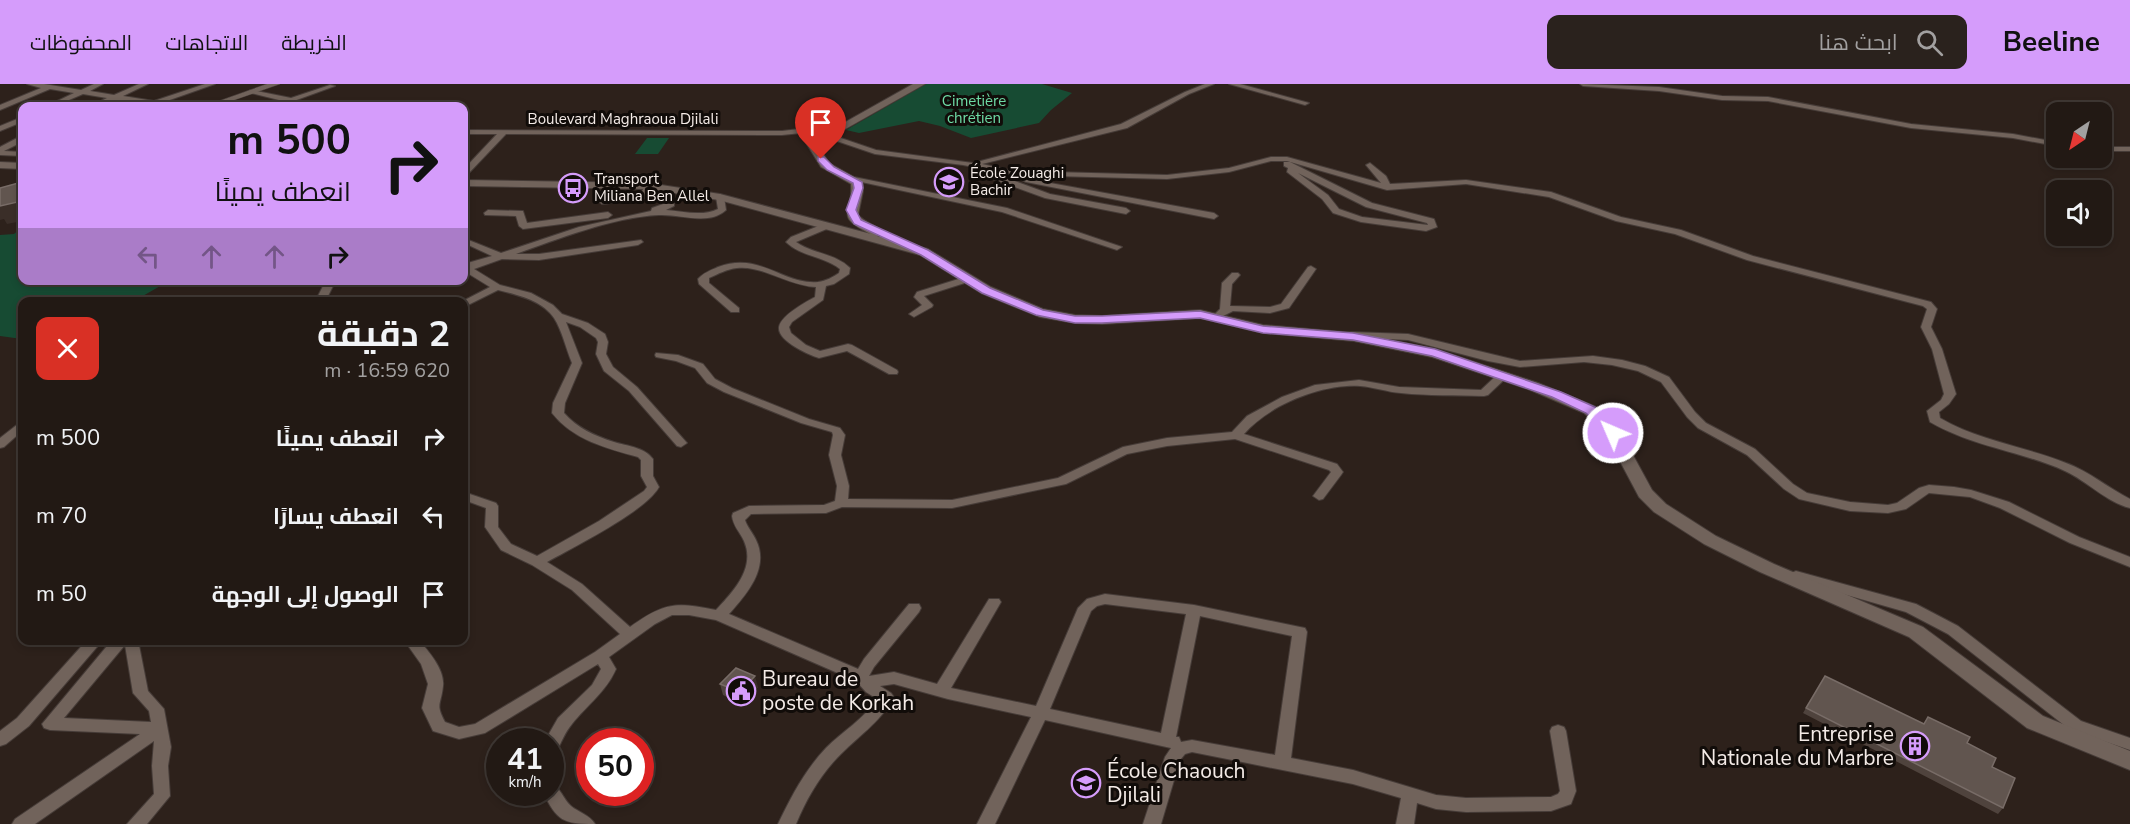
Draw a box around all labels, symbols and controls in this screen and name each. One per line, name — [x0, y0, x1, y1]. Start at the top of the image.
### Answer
search box — [1547, 15, 1967, 69]
text: Beeline — [2003, 23, 2100, 61]
icon: search — [1913, 26, 1946, 59]
text: ابحث هنا — [1819, 28, 1898, 58]
text: المحفوظات — [30, 29, 132, 57]
text: الاتجاهات — [165, 29, 248, 57]
text: الخريطة — [281, 29, 347, 57]
park label: Cimetière chrétien — [942, 91, 1006, 128]
pin — [795, 97, 846, 159]
north arrow — [2046, 102, 2112, 168]
map controls — [2046, 102, 2112, 246]
icon: arrive — [804, 106, 837, 139]
street label: Boulevard Maghraoua Djilali — [528, 109, 718, 129]
text: 500 m — [227, 112, 351, 169]
icon: right — [372, 126, 450, 204]
place label: École Zouaghi Bachir — [970, 163, 1064, 200]
school or university icon: École Zouaghi Bachir — [933, 166, 965, 198]
place label: Transport Miliana Ben Allel — [594, 169, 710, 206]
bus stop icon: Transport Miliana Ben Allel — [557, 172, 589, 204]
text: انعطف يمينًا — [214, 174, 351, 211]
button: sound — [2046, 180, 2112, 246]
icon: left — [132, 240, 165, 273]
icon: ahead — [195, 240, 228, 273]
icon: ahead — [258, 240, 291, 273]
icon: right — [321, 240, 354, 273]
text: 2 دقيقة — [317, 310, 450, 359]
button: close — [36, 317, 99, 380]
text: 620 m · 16:59 — [324, 357, 450, 384]
position arrow — [1581, 401, 1645, 465]
icon: right — [417, 422, 450, 455]
text: 500 m — [36, 423, 100, 453]
text: انعطف يمينًا — [276, 424, 399, 454]
icon: left — [417, 500, 450, 533]
text: 70 m — [36, 501, 87, 531]
text: انعطف يسارًا — [273, 502, 399, 532]
icon: arrive — [417, 578, 450, 611]
text: 50 m — [36, 579, 87, 609]
text: الوصول إلى الوجهة — [212, 580, 399, 610]
place label: Bureau de poste de Korkah — [762, 665, 914, 717]
public building icon: Bureau de poste de Korkah — [725, 675, 757, 707]
place label: Entreprise Nationale du Marbre — [1701, 720, 1894, 772]
speed limit sign: 50 — [576, 728, 654, 806]
building icon: Entreprise Nationale du Marbre — [1899, 730, 1931, 762]
text: 41 — [507, 739, 543, 780]
place label: École Chaouch Djilali — [1107, 757, 1245, 809]
school or university icon: École Chaouch Djilali — [1070, 767, 1102, 799]
text: km/h — [508, 772, 542, 792]

